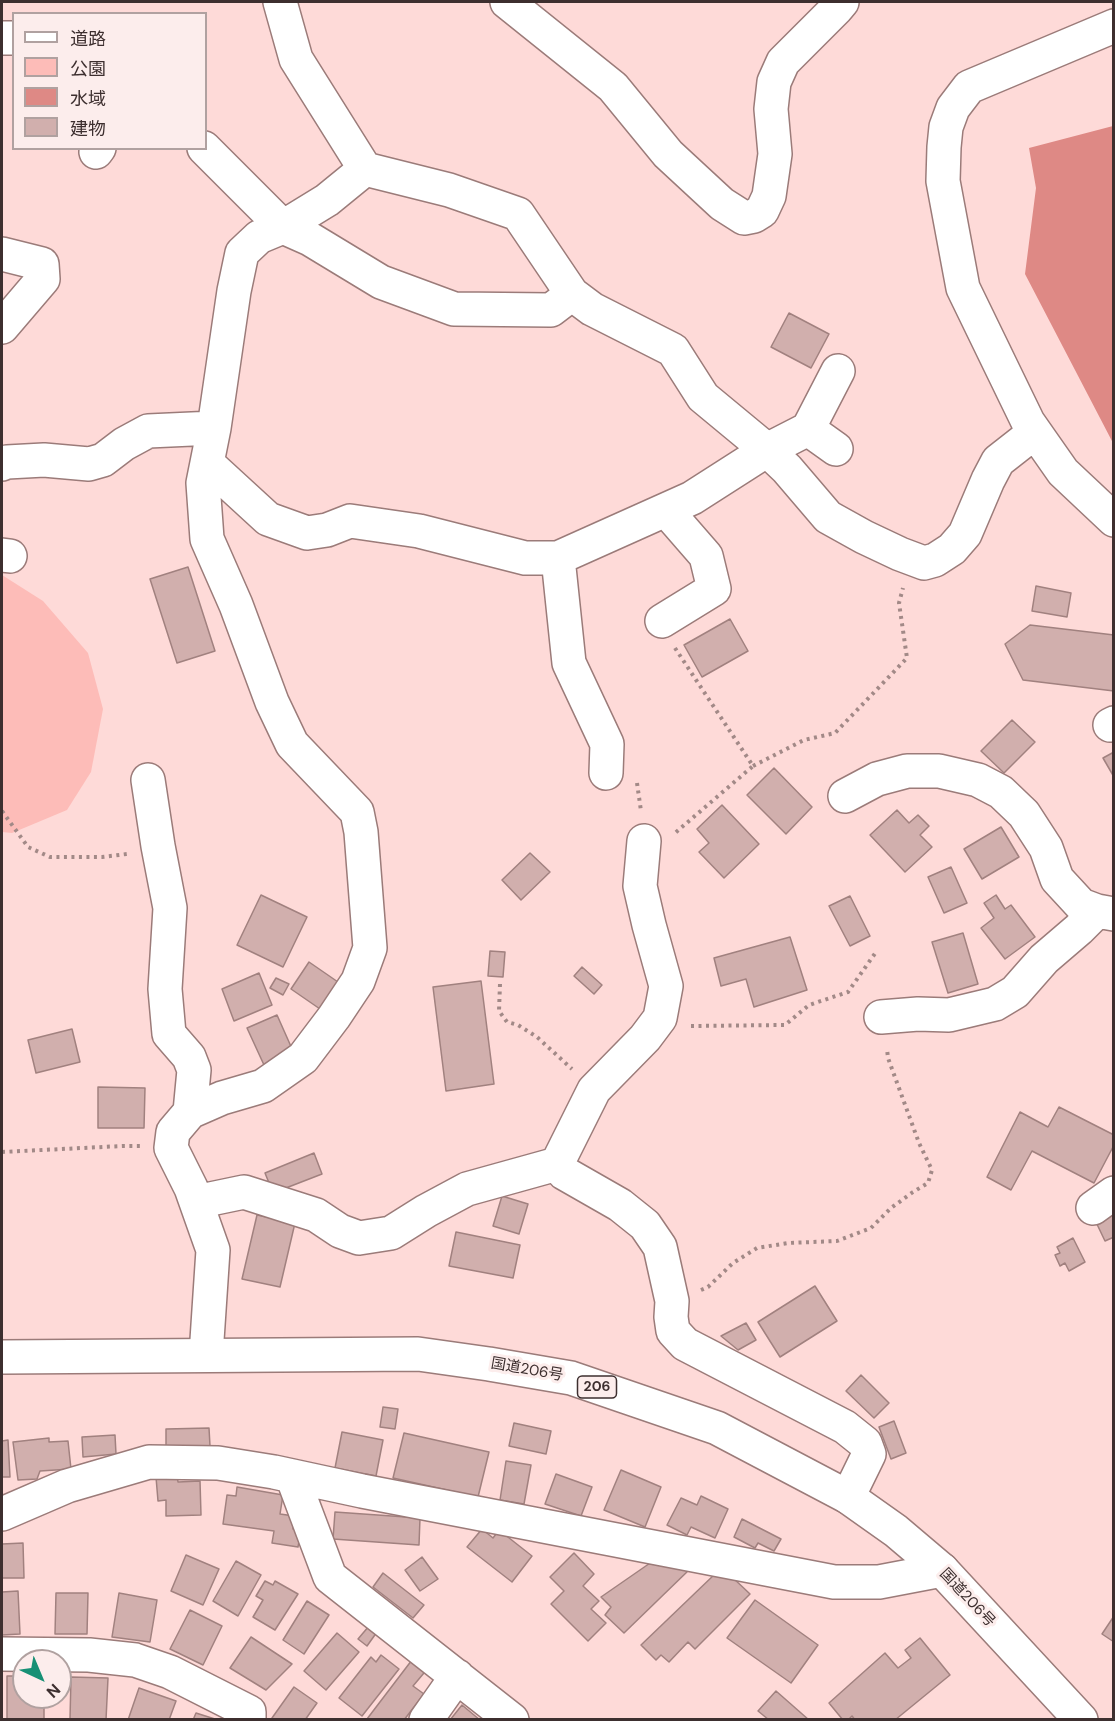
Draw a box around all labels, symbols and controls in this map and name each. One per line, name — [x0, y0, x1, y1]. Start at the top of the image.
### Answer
legend — [12, 12, 207, 150]
text: 道路 — [70, 27, 106, 51]
text: 公園 — [70, 57, 106, 81]
text: 水域 — [70, 87, 106, 111]
text: 建物 — [70, 117, 106, 141]
street label: 国道206号 — [489, 1355, 565, 1385]
road number: 206 — [578, 1376, 616, 1398]
street label: 国道206号 — [935, 1565, 999, 1631]
north arrow — [12, 1649, 72, 1709]
text: N — [42, 1679, 65, 1702]

